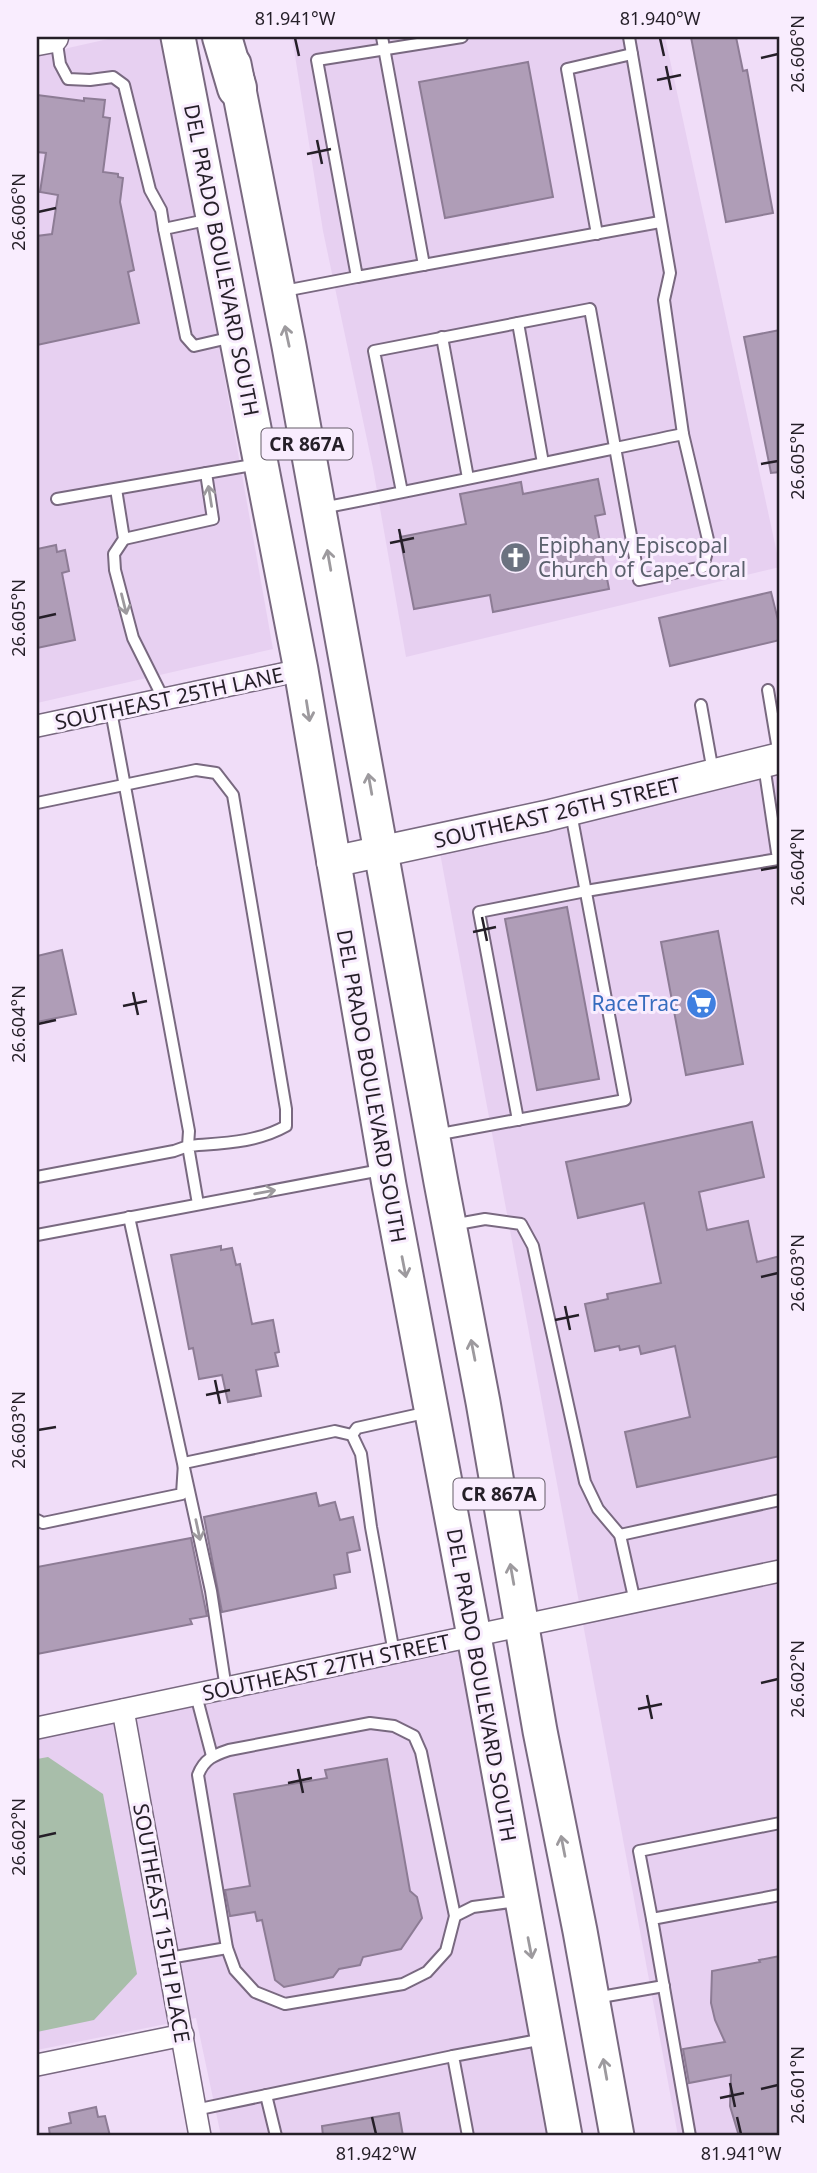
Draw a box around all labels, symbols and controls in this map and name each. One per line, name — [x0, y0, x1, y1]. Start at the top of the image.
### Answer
text: 81.941°W — [255, 6, 336, 30]
text: 81.940°W — [620, 6, 701, 30]
text: 26.606°N — [785, 15, 809, 93]
street label: DEL PRADO BOULEVARD SOUTH — [178, 102, 266, 418]
text: 26.606°N — [6, 173, 30, 251]
one-way arrow — [280, 325, 294, 348]
text: 26.605°N — [785, 422, 809, 500]
road number: CR 867A — [262, 428, 352, 460]
one-way arrow — [203, 485, 216, 508]
place label: Epiphany Episcopal Church of Cape Coral — [538, 531, 746, 583]
church icon: Epiphany Episcopal Church of Cape Coral — [498, 540, 532, 574]
one-way arrow — [321, 549, 335, 572]
text: 26.605°N — [6, 579, 30, 657]
one-way arrow — [118, 592, 131, 614]
street label: SOUTHEAST 25TH LANE — [52, 660, 286, 736]
one-way arrow — [302, 699, 315, 722]
street label: SOUTHEAST 26TH STREET — [431, 770, 683, 854]
one-way arrow — [363, 773, 376, 796]
text: 26.604°N — [785, 828, 809, 906]
street label: DEL PRADO BOULEVARD SOUTH — [331, 927, 413, 1245]
text: 26.604°N — [6, 985, 30, 1063]
supermarket icon: RaceTrac — [685, 986, 719, 1020]
place label: RaceTrac — [591, 989, 679, 1017]
one-way arrow — [253, 1185, 276, 1198]
text: 26.603°N — [785, 1234, 809, 1312]
one-way arrow — [398, 1255, 412, 1278]
one-way arrow — [466, 1339, 480, 1362]
text: 26.603°N — [6, 1391, 30, 1469]
road number: CR 867A — [454, 1478, 544, 1510]
one-way arrow — [191, 1518, 205, 1541]
street label: DEL PRADO BOULEVARD SOUTH — [441, 1526, 523, 1844]
one-way arrow — [505, 1563, 518, 1586]
street label: SOUTHEAST 27TH STREET — [200, 1627, 453, 1707]
text: 26.602°N — [785, 1640, 809, 1718]
text: 26.602°N — [6, 1798, 30, 1876]
street label: SOUTHEAST 15TH PLACE — [127, 1801, 197, 2045]
one-way arrow — [555, 1835, 569, 1858]
one-way arrow — [524, 1936, 537, 1959]
text: 26.601°N — [785, 2046, 809, 2124]
one-way arrow — [598, 2058, 611, 2081]
text: 81.942°W — [336, 2141, 417, 2165]
text: 81.941°W — [701, 2141, 782, 2165]

